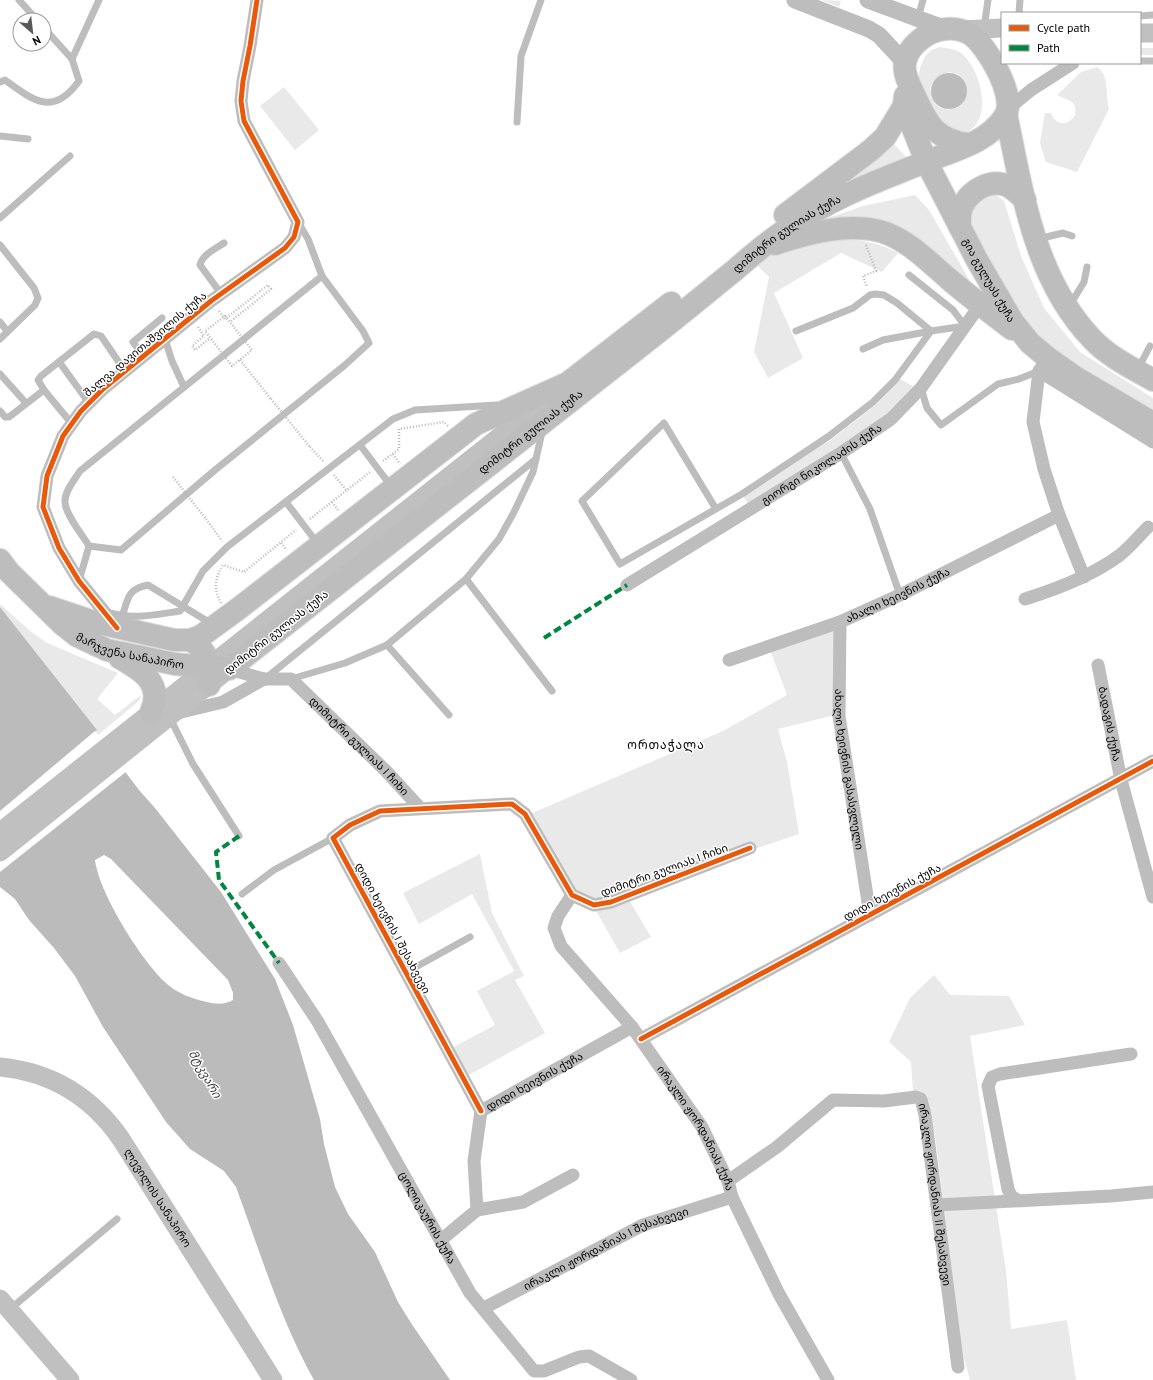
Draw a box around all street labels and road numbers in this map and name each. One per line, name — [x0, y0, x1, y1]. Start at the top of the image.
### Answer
street label: დიმიტრი გულიას ქუჩა — [730, 192, 843, 276]
street label: გია გულუას ქუჩა — [960, 235, 1019, 325]
street label: შალვა დავითაშვილის ქუჩა — [81, 288, 209, 400]
street label: დიმიტრი გულიას ქუჩა — [476, 387, 585, 477]
street label: გიორგი ნიკოლაძის ქუჩა — [759, 420, 884, 508]
street label: ახალი ხეივნის ქუჩა — [843, 564, 952, 626]
street label: დიმიტრი გულიას ქუჩა — [221, 587, 331, 677]
street label: მარჯვენა სანაპირო — [74, 629, 185, 672]
street label: ბადაგის ქუჩა — [1095, 685, 1124, 763]
street label: ახალი ხეივნის გასასვლელი — [832, 689, 867, 851]
street label: დიმიტრი გულიას I ჩიხი — [306, 694, 412, 798]
street label: დიმიტრი გულიას I ჩიხი — [598, 840, 730, 900]
street label: დიდი ხეივნის I შესახვევი — [352, 860, 434, 996]
street label: დიდი ხეივნის ქუჩა — [841, 860, 943, 924]
street label: დიდი ხეივნის ქუჩა — [483, 1049, 585, 1114]
street label: ირაკლი ჟორდანიას ქუჩა — [654, 1063, 737, 1192]
street label: ირაკლი ჟორდანიას II შესახვევი — [915, 1102, 954, 1287]
street label: ლევილის სანაპირო — [122, 1146, 195, 1250]
street label: ცოლიკაურის ქუჩა — [396, 1169, 459, 1266]
street label: ირაკლი ჟორდანიას I შესახვევი — [521, 1204, 690, 1293]

